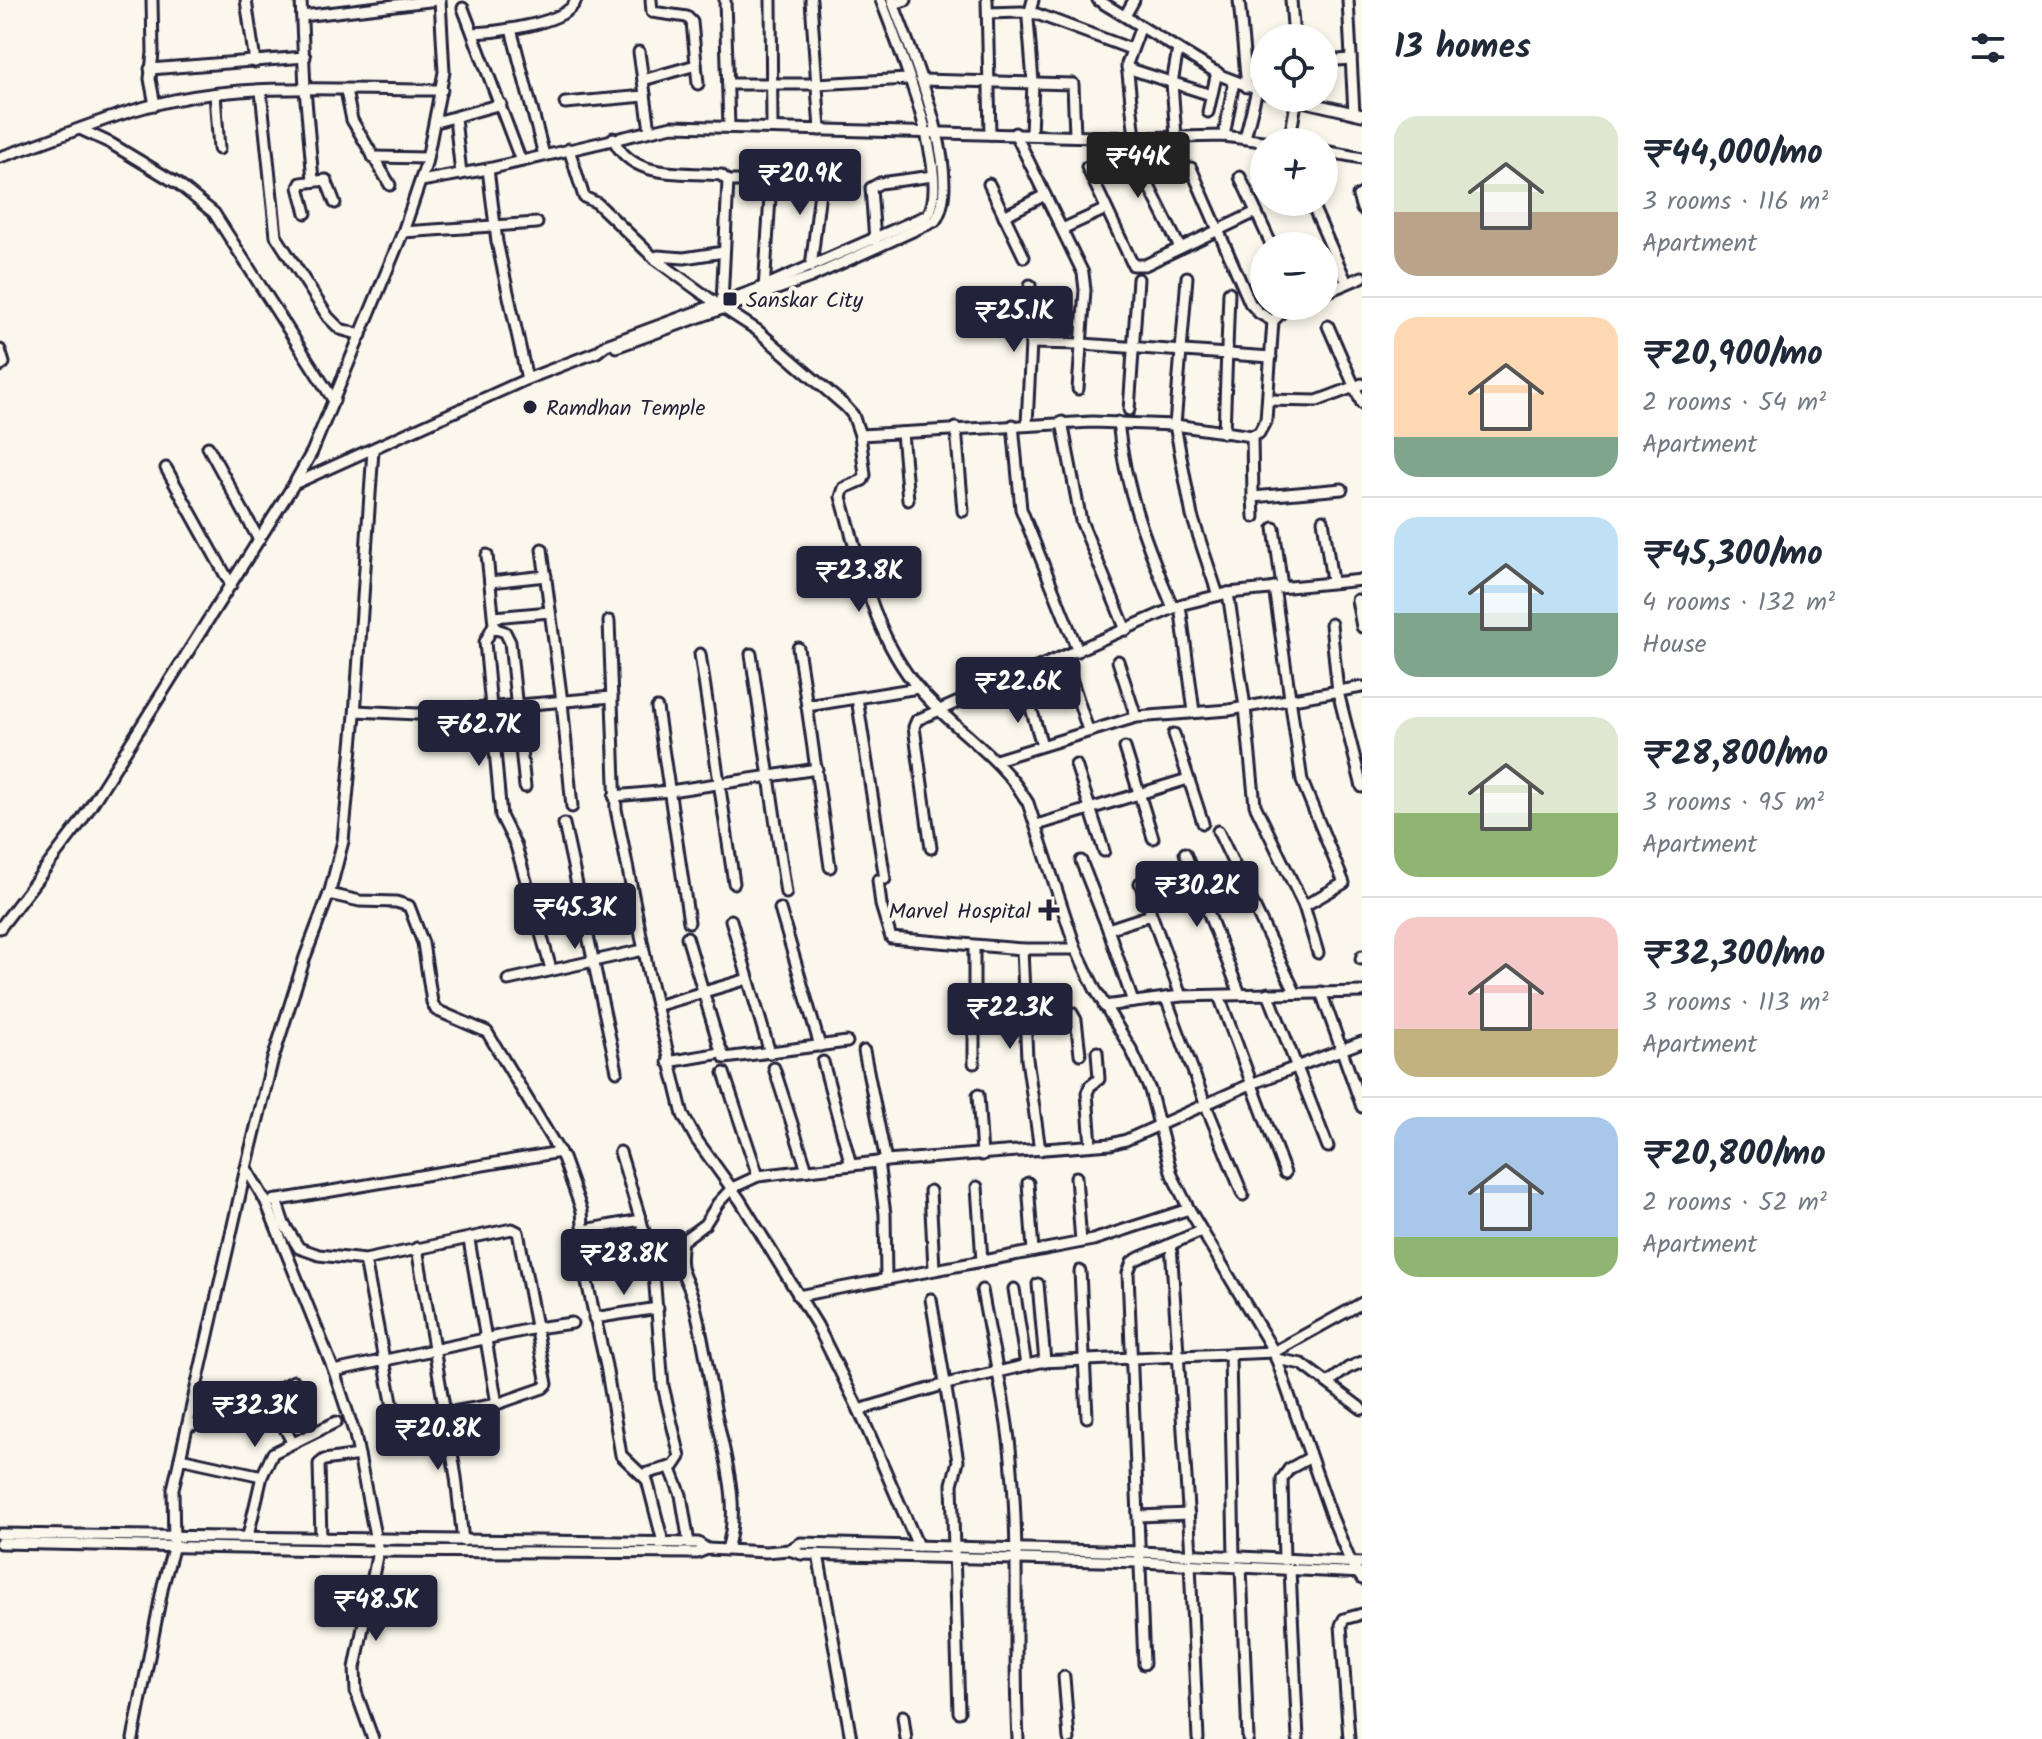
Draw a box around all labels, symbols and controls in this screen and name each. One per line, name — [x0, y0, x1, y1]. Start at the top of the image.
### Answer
text: 13 homes — [1394, 21, 1531, 75]
map controls — [1250, 24, 1338, 320]
button: locate — [1250, 24, 1338, 112]
icon: filters — [1966, 26, 2010, 70]
text: ₹44,000/mo — [1642, 127, 1823, 181]
button: + — [1250, 128, 1338, 216]
pin: ₹44K — [1091, 132, 1185, 200]
text: ₹44K — [1105, 137, 1171, 179]
icon: home — [1458, 148, 1554, 244]
pin: ₹20.9K — [735, 149, 865, 217]
text: ₹20.9K — [757, 154, 843, 196]
text: 3 rooms · 116 m² — [1642, 181, 1828, 223]
text: Apartment — [1642, 223, 1757, 265]
button: − — [1250, 232, 1338, 320]
place label: Sanskar City — [746, 284, 864, 319]
pin: ₹25.1K — [949, 286, 1079, 354]
marker: Sanskar City — [721, 290, 739, 308]
text: ₹25.1K — [974, 291, 1054, 333]
text: ₹20,900/mo — [1642, 328, 1823, 382]
icon: home — [1458, 349, 1554, 445]
text: 2 rooms · 54 m² — [1642, 382, 1826, 424]
place label: Ramdhan Temple — [546, 392, 705, 427]
marker: Ramdhan Temple — [521, 398, 539, 416]
text: Apartment — [1642, 424, 1757, 466]
text: ₹45,300/mo — [1642, 528, 1823, 582]
pin: ₹23.8K — [794, 546, 924, 614]
icon: home — [1458, 549, 1554, 645]
text: ₹23.8K — [814, 551, 904, 593]
text: 4 rooms · 132 m² — [1642, 582, 1835, 624]
text: House — [1642, 624, 1706, 666]
pin: ₹22.6K — [953, 657, 1083, 725]
text: ₹22.6K — [974, 662, 1062, 704]
pin: ₹62.7K — [414, 700, 544, 768]
text: ₹62.7K — [436, 705, 522, 747]
text: ₹28,800/mo — [1642, 728, 1828, 782]
icon: home — [1458, 749, 1554, 845]
text: 3 rooms · 95 m² — [1642, 782, 1824, 824]
text: Apartment — [1642, 824, 1757, 866]
pin: ₹30.2K — [1132, 861, 1262, 929]
text: ₹30.2K — [1153, 866, 1241, 908]
pin: ₹45.3K — [510, 883, 640, 951]
text: ₹45.3K — [532, 888, 618, 930]
place label: Marvel Hospital — [889, 895, 1032, 930]
marker: Marvel Hospital — [1038, 899, 1060, 921]
text: ₹32,300/mo — [1642, 928, 1825, 982]
icon: home — [1458, 949, 1554, 1045]
text: 3 rooms · 113 m² — [1642, 982, 1829, 1024]
pin: ₹22.3K — [945, 983, 1075, 1051]
text: ₹22.3K — [966, 988, 1054, 1030]
text: Apartment — [1642, 1024, 1757, 1066]
text: ₹20,800/mo — [1642, 1128, 1826, 1182]
icon: home — [1458, 1149, 1554, 1245]
text: 2 rooms · 52 m² — [1642, 1182, 1827, 1224]
text: Apartment — [1642, 1224, 1757, 1266]
pin: ₹28.8K — [559, 1229, 689, 1297]
text: ₹28.8K — [579, 1234, 669, 1276]
pin: ₹32.3K — [190, 1381, 320, 1449]
text: ₹32.3K — [211, 1386, 299, 1428]
pin: ₹20.8K — [373, 1404, 503, 1472]
text: ₹20.8K — [394, 1409, 482, 1451]
pin: ₹48.5K — [311, 1575, 441, 1643]
text: ₹48.5K — [332, 1580, 420, 1622]

